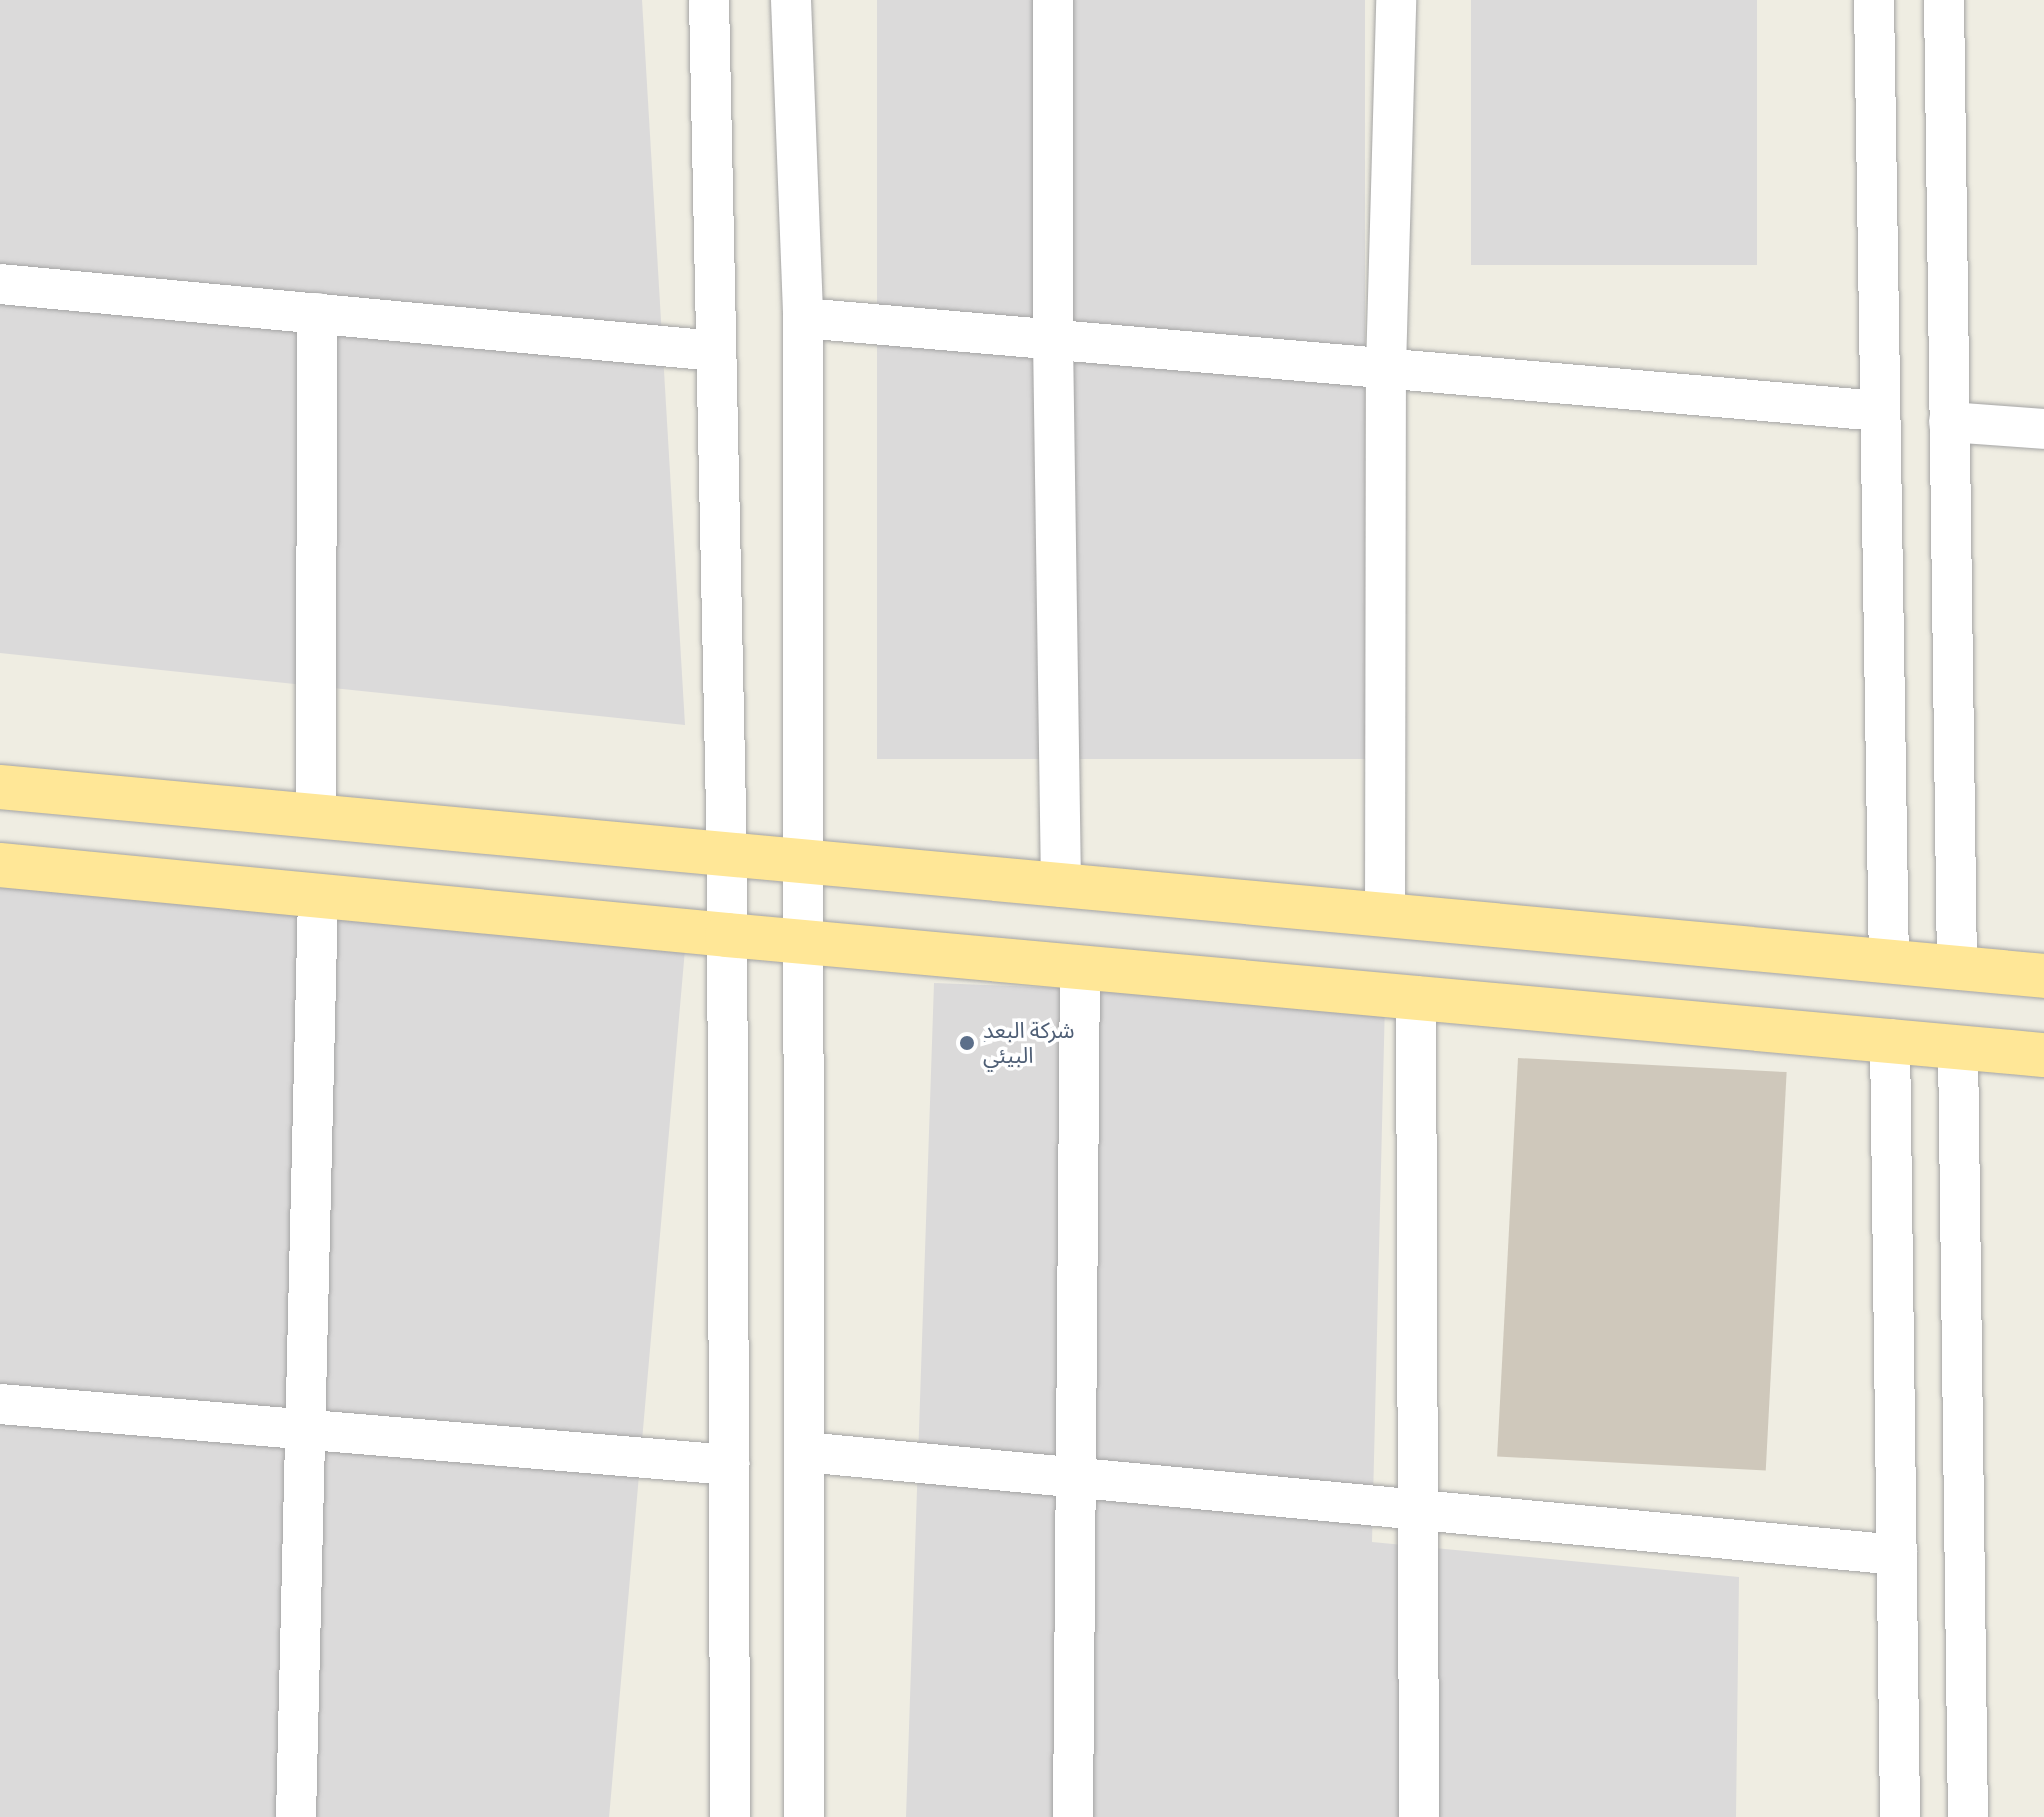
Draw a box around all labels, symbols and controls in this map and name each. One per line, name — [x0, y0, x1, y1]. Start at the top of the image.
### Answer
place label: ِشركة البعد البيئي — [983, 1017, 1075, 1068]
marker: ِشركة البعد البيئي — [958, 1034, 976, 1052]

